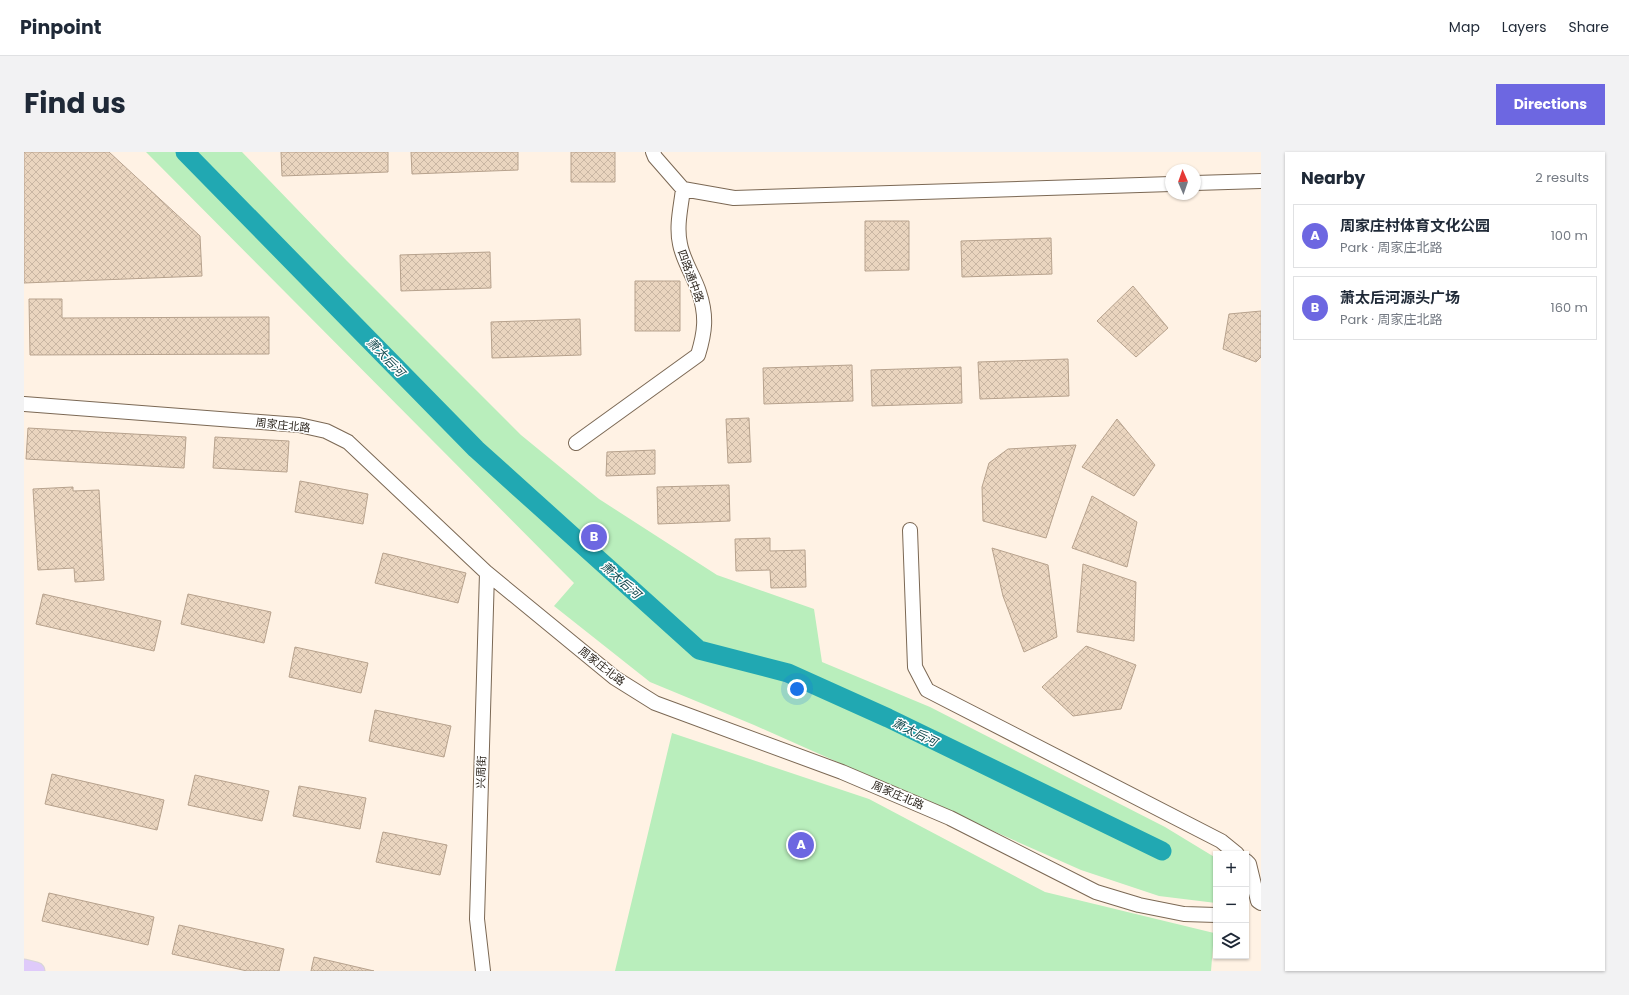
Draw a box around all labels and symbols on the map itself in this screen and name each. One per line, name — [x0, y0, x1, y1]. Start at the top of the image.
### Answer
north arrow — [1165, 164, 1201, 200]
street label: 四路通中路 — [674, 247, 708, 305]
water label: 萧太后河 — [363, 334, 410, 382]
street label: 周家庄北路 — [255, 414, 311, 436]
pin: B — [581, 522, 607, 552]
water label: 萧太后河 — [597, 558, 646, 604]
street label: 周家庄北路 — [575, 643, 629, 689]
your location — [787, 679, 807, 699]
water label: 萧太后河 — [890, 714, 942, 751]
street label: 兴周街 — [472, 755, 490, 789]
street label: 周家庄北路 — [870, 777, 926, 813]
pin: A — [788, 830, 814, 860]

